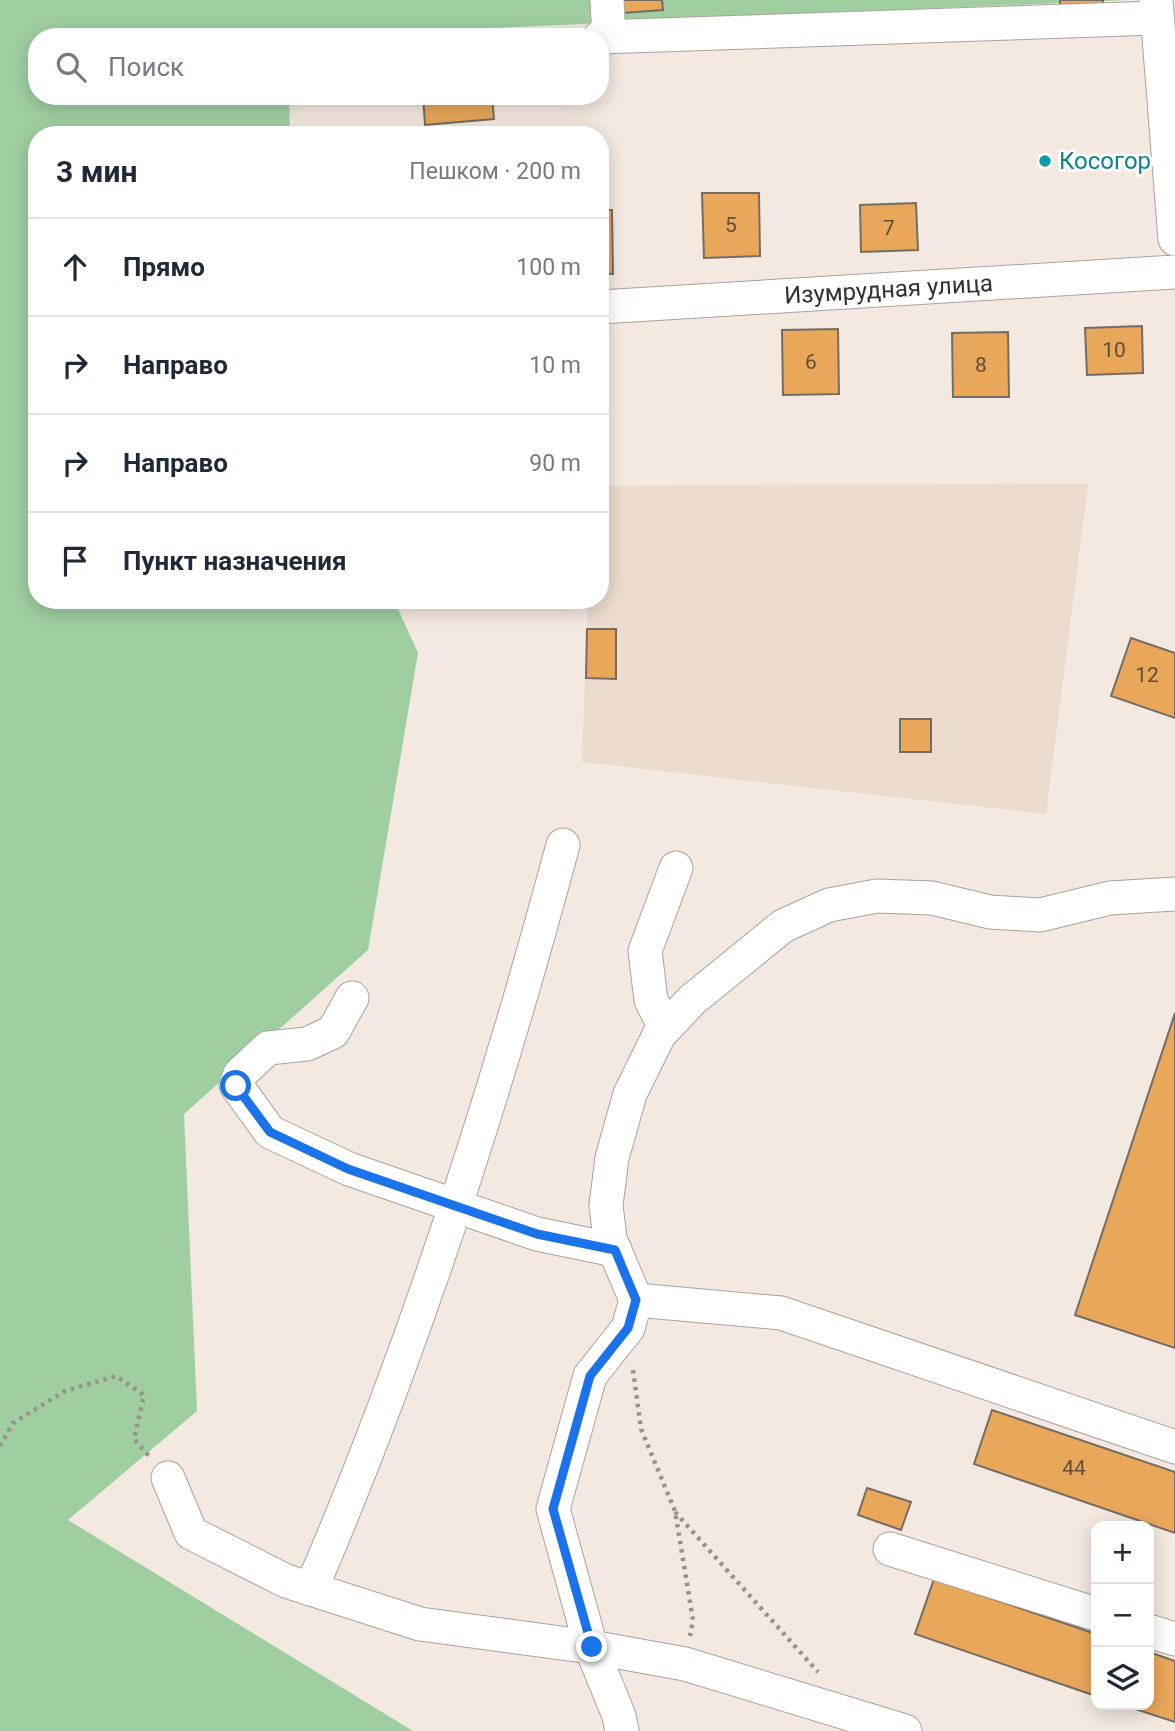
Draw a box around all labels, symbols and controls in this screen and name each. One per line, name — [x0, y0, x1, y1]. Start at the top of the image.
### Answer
search box — [28, 28, 609, 105]
icon: search — [52, 48, 90, 86]
text: Поиск — [108, 52, 184, 82]
place label: Косогор — [1059, 147, 1151, 175]
marker: Косогор — [1037, 153, 1053, 169]
text: 3 мин — [56, 154, 137, 189]
text: Пешком · 200 m — [409, 158, 581, 185]
house number: 5 — [725, 213, 737, 237]
house number: 7 — [883, 216, 895, 240]
icon: ahead — [56, 248, 94, 286]
text: Прямо — [123, 252, 205, 282]
text: 100 m — [516, 254, 581, 281]
street label: Изумрудная улица — [783, 269, 994, 310]
house number: 10 — [1102, 338, 1126, 362]
icon: right — [56, 346, 94, 384]
text: Направо — [123, 350, 228, 380]
house number: 6 — [805, 350, 817, 374]
text: 10 m — [529, 352, 581, 379]
house number: 8 — [975, 353, 987, 377]
icon: right — [56, 444, 94, 482]
text: Направо — [123, 448, 228, 478]
text: 90 m — [529, 450, 581, 477]
icon: arrive — [56, 542, 94, 580]
text: Пункт назначения — [123, 546, 347, 576]
house number: 12 — [1135, 663, 1159, 687]
route start — [220, 1070, 251, 1101]
house number: 44 — [1062, 1456, 1086, 1480]
map controls — [1091, 1521, 1154, 1710]
button: + — [1091, 1521, 1154, 1584]
button: − — [1091, 1584, 1154, 1647]
route end — [576, 1631, 607, 1662]
button: layers — [1091, 1647, 1154, 1710]

